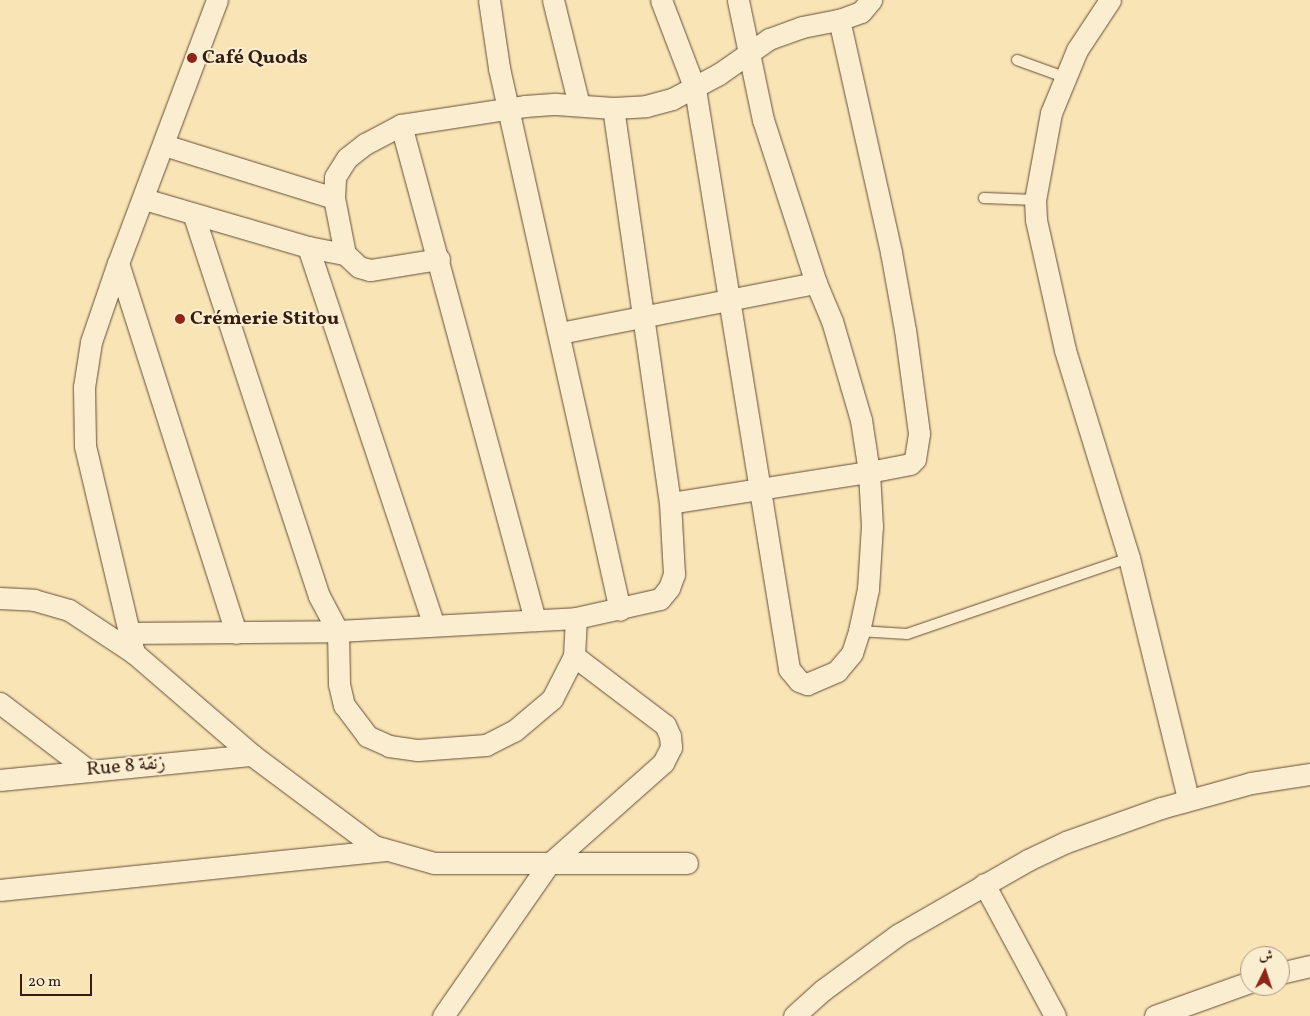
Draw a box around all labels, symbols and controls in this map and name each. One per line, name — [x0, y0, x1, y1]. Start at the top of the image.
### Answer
place label: Café Quods — [202, 46, 308, 70]
marker: Café Quods — [186, 52, 198, 64]
place label: Crémerie Stitou — [190, 307, 339, 331]
marker: Crémerie Stitou — [174, 313, 186, 325]
street label: Rue 8 زنقة — [85, 752, 167, 782]
north arrow — [1240, 946, 1290, 996]
text: ش — [1258, 947, 1274, 966]
scale bar — [22, 964, 95, 996]
text: 20 m — [28, 972, 61, 993]

